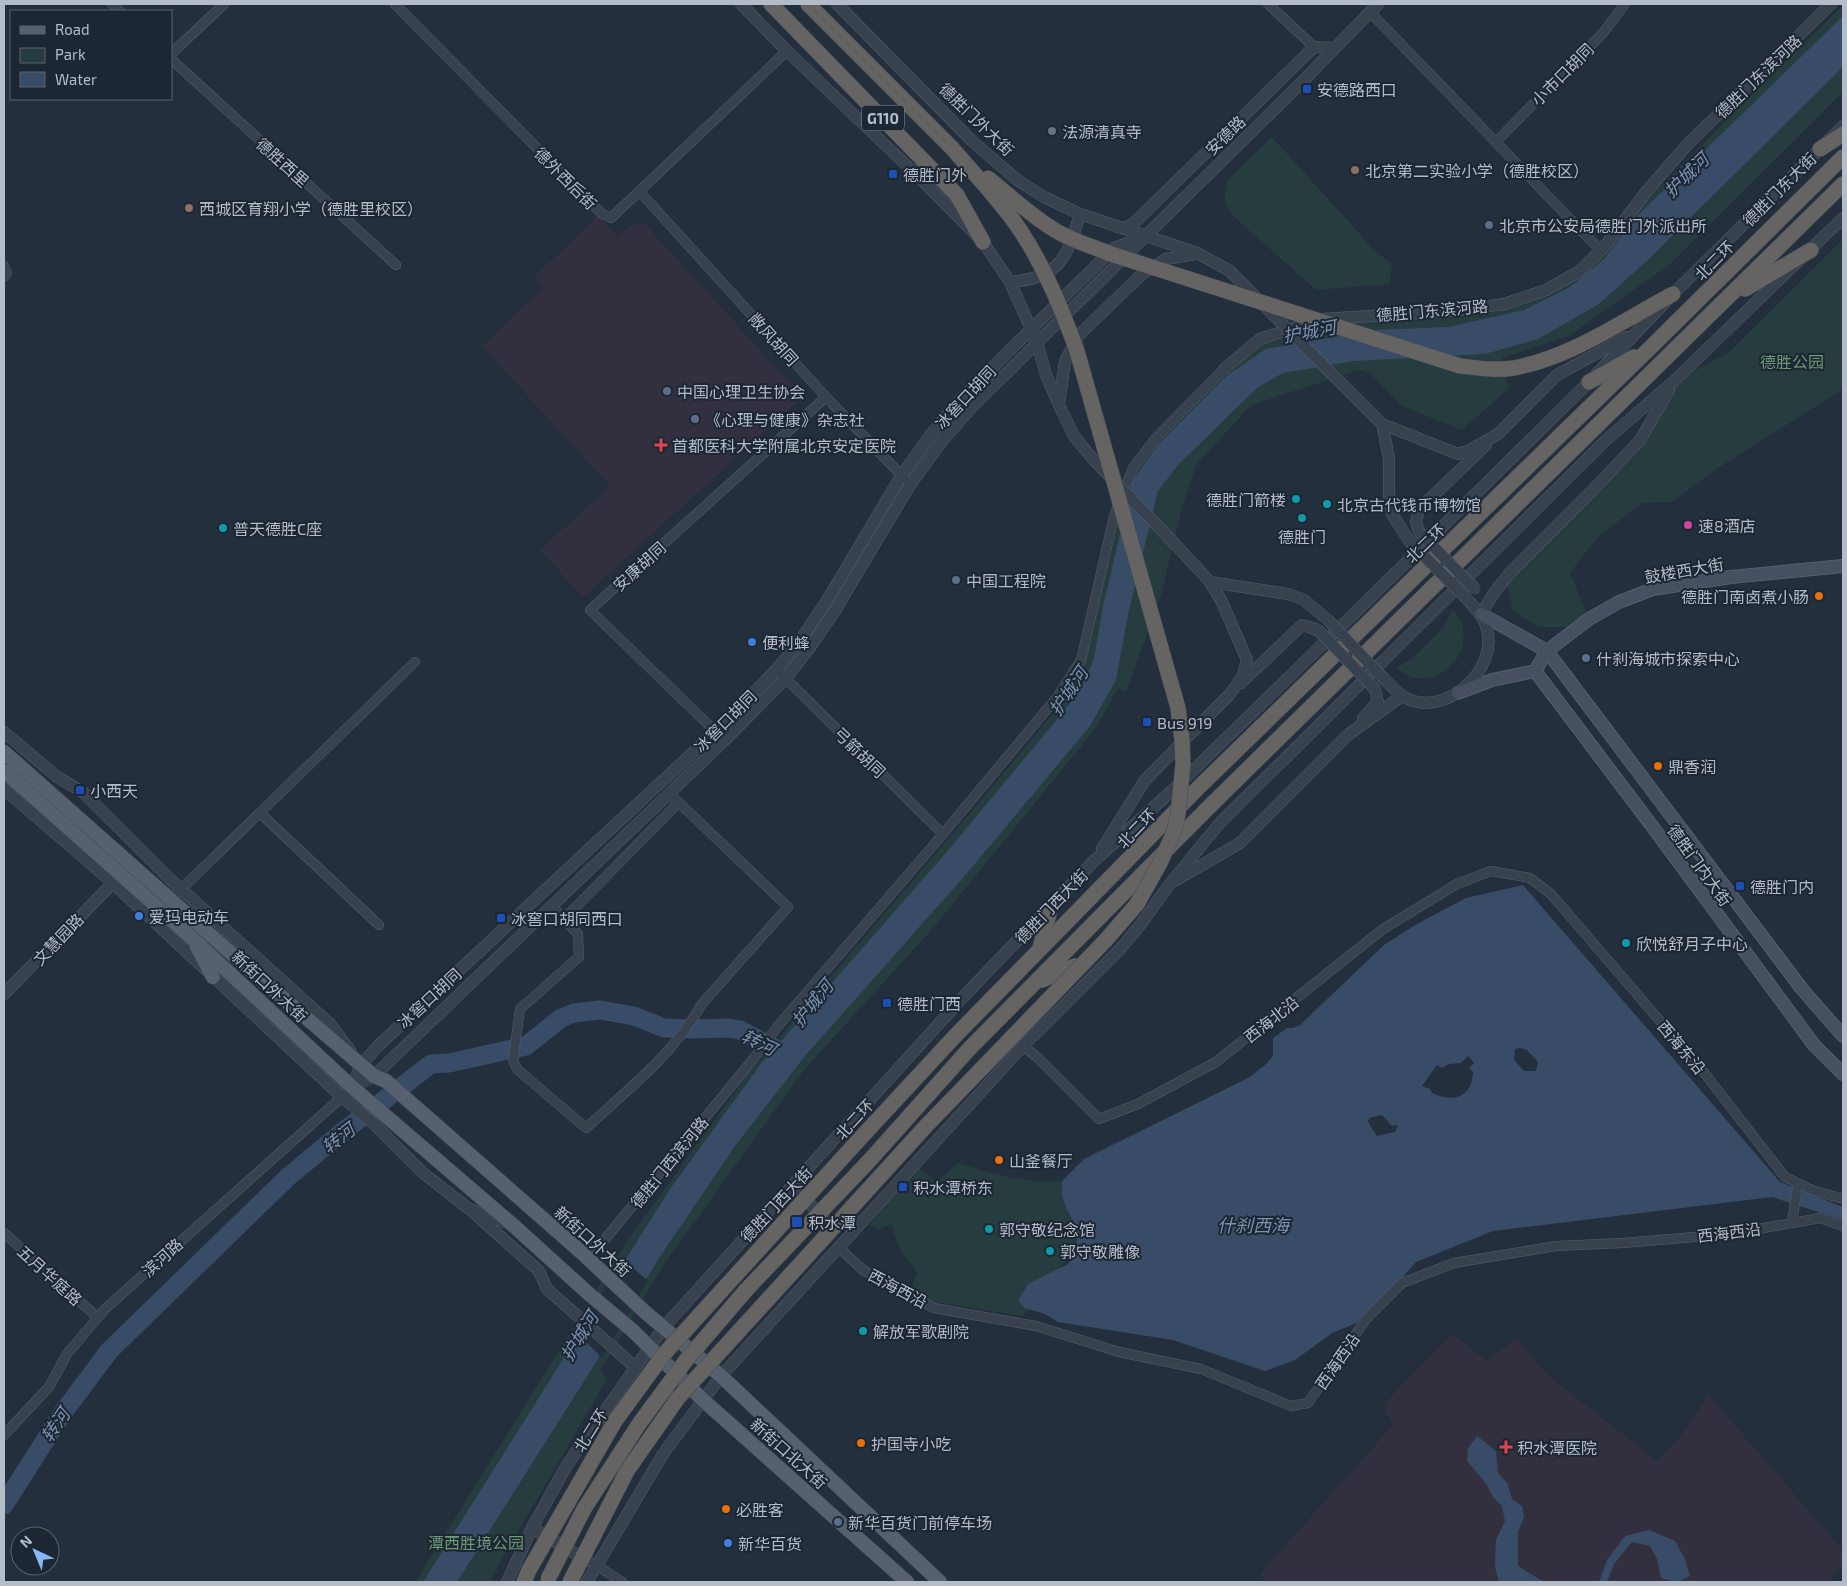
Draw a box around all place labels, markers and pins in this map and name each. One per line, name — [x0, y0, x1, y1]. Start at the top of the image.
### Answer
place label: 安德路西口 — [1317, 80, 1397, 99]
marker: 安德路西口 — [1301, 83, 1313, 95]
place label: 法源清真寺 — [1062, 122, 1142, 141]
marker: 法源清真寺 — [1046, 125, 1058, 137]
place label: 北京第二实验小学（德胜校区） — [1365, 161, 1589, 180]
marker: 北京第二实验小学（德胜校区） — [1349, 164, 1361, 176]
place label: 德胜门外 — [903, 165, 967, 184]
marker: 德胜门外 — [887, 168, 899, 180]
place label: 西城区育翔小学（德胜里校区） — [199, 199, 423, 218]
marker: 西城区育翔小学（德胜里校区） — [183, 202, 195, 214]
place label: 北京市公安局德胜门外派出所 — [1499, 216, 1707, 235]
marker: 北京市公安局德胜门外派出所 — [1483, 219, 1495, 231]
place label: 中国心理卫生协会 — [677, 382, 805, 401]
marker: 中国心理卫生协会 — [661, 385, 673, 397]
place label: 《心理与健康》杂志社 — [705, 410, 865, 429]
marker: 《心理与健康》杂志社 — [689, 413, 701, 425]
place label: 首都医科大学附属北京安定医院 — [672, 436, 896, 455]
marker: 首都医科大学附属北京安定医院 — [654, 438, 668, 452]
place label: 德胜门箭楼 — [1206, 490, 1286, 509]
marker: 德胜门箭楼 — [1290, 493, 1302, 505]
place label: 北京古代钱币博物馆 — [1337, 495, 1481, 514]
marker: 北京古代钱币博物馆 — [1321, 498, 1333, 510]
marker: 德胜门 — [1296, 512, 1308, 524]
place label: 速8酒店 — [1698, 516, 1756, 535]
place label: 普天德胜C座 — [233, 519, 322, 538]
marker: 速8酒店 — [1682, 519, 1694, 531]
marker: 普天德胜C座 — [217, 522, 229, 534]
place label: 德胜门 — [1278, 527, 1326, 546]
place label: 中国工程院 — [966, 571, 1046, 590]
marker: 中国工程院 — [950, 574, 962, 586]
place label: 德胜门南卤煮小肠 — [1681, 587, 1809, 606]
marker: 德胜门南卤煮小肠 — [1813, 590, 1825, 602]
place label: 便利蜂 — [762, 633, 810, 652]
marker: 便利蜂 — [746, 636, 758, 648]
place label: 什刹海城市探索中心 — [1596, 649, 1740, 668]
marker: 什刹海城市探索中心 — [1580, 652, 1592, 664]
place label: Bus 919 — [1157, 713, 1212, 732]
marker: Bus 919 — [1141, 716, 1153, 728]
place label: 鼎香润 — [1668, 757, 1716, 776]
marker: 鼎香润 — [1652, 760, 1664, 772]
place label: 小西天 — [90, 781, 138, 800]
marker: 小西天 — [74, 784, 86, 796]
place label: 德胜门内 — [1750, 877, 1814, 896]
marker: 德胜门内 — [1734, 880, 1746, 892]
place label: 爱玛电动车 — [149, 907, 229, 926]
place label: 冰窖口胡同西口 — [511, 909, 623, 928]
marker: 爱玛电动车 — [133, 910, 145, 922]
marker: 冰窖口胡同西口 — [495, 912, 507, 924]
place label: 欣悦舒月子中心 — [1636, 934, 1748, 953]
marker: 欣悦舒月子中心 — [1620, 937, 1632, 949]
place label: 德胜门西 — [897, 994, 961, 1013]
marker: 德胜门西 — [881, 997, 893, 1009]
place label: 山釜餐厅 — [1009, 1151, 1073, 1170]
marker: 山釜餐厅 — [993, 1154, 1005, 1166]
place label: 积水潭桥东 — [913, 1178, 993, 1197]
marker: 积水潭桥东 — [897, 1181, 909, 1193]
place label: 积水潭 — [808, 1213, 856, 1232]
marker: 积水潭 — [790, 1215, 804, 1229]
place label: 郭守敬纪念馆 — [999, 1220, 1095, 1239]
marker: 郭守敬纪念馆 — [983, 1223, 995, 1235]
place label: 郭守敬雕像 — [1060, 1242, 1140, 1261]
marker: 郭守敬雕像 — [1044, 1245, 1056, 1257]
place label: 解放军歌剧院 — [873, 1322, 969, 1341]
marker: 解放军歌剧院 — [857, 1325, 869, 1337]
place label: 护国寺小吃 — [871, 1434, 951, 1453]
marker: 护国寺小吃 — [855, 1437, 867, 1449]
place label: 积水潭医院 — [1517, 1438, 1597, 1457]
marker: 积水潭医院 — [1499, 1440, 1513, 1454]
place label: 必胜客 — [736, 1500, 784, 1519]
marker: 必胜客 — [720, 1503, 732, 1515]
place label: 新华百货门前停车场 — [848, 1513, 992, 1532]
marker: 新华百货门前停车场 — [832, 1516, 844, 1528]
place label: 新华百货 — [738, 1534, 802, 1553]
marker: 新华百货 — [722, 1537, 734, 1549]

